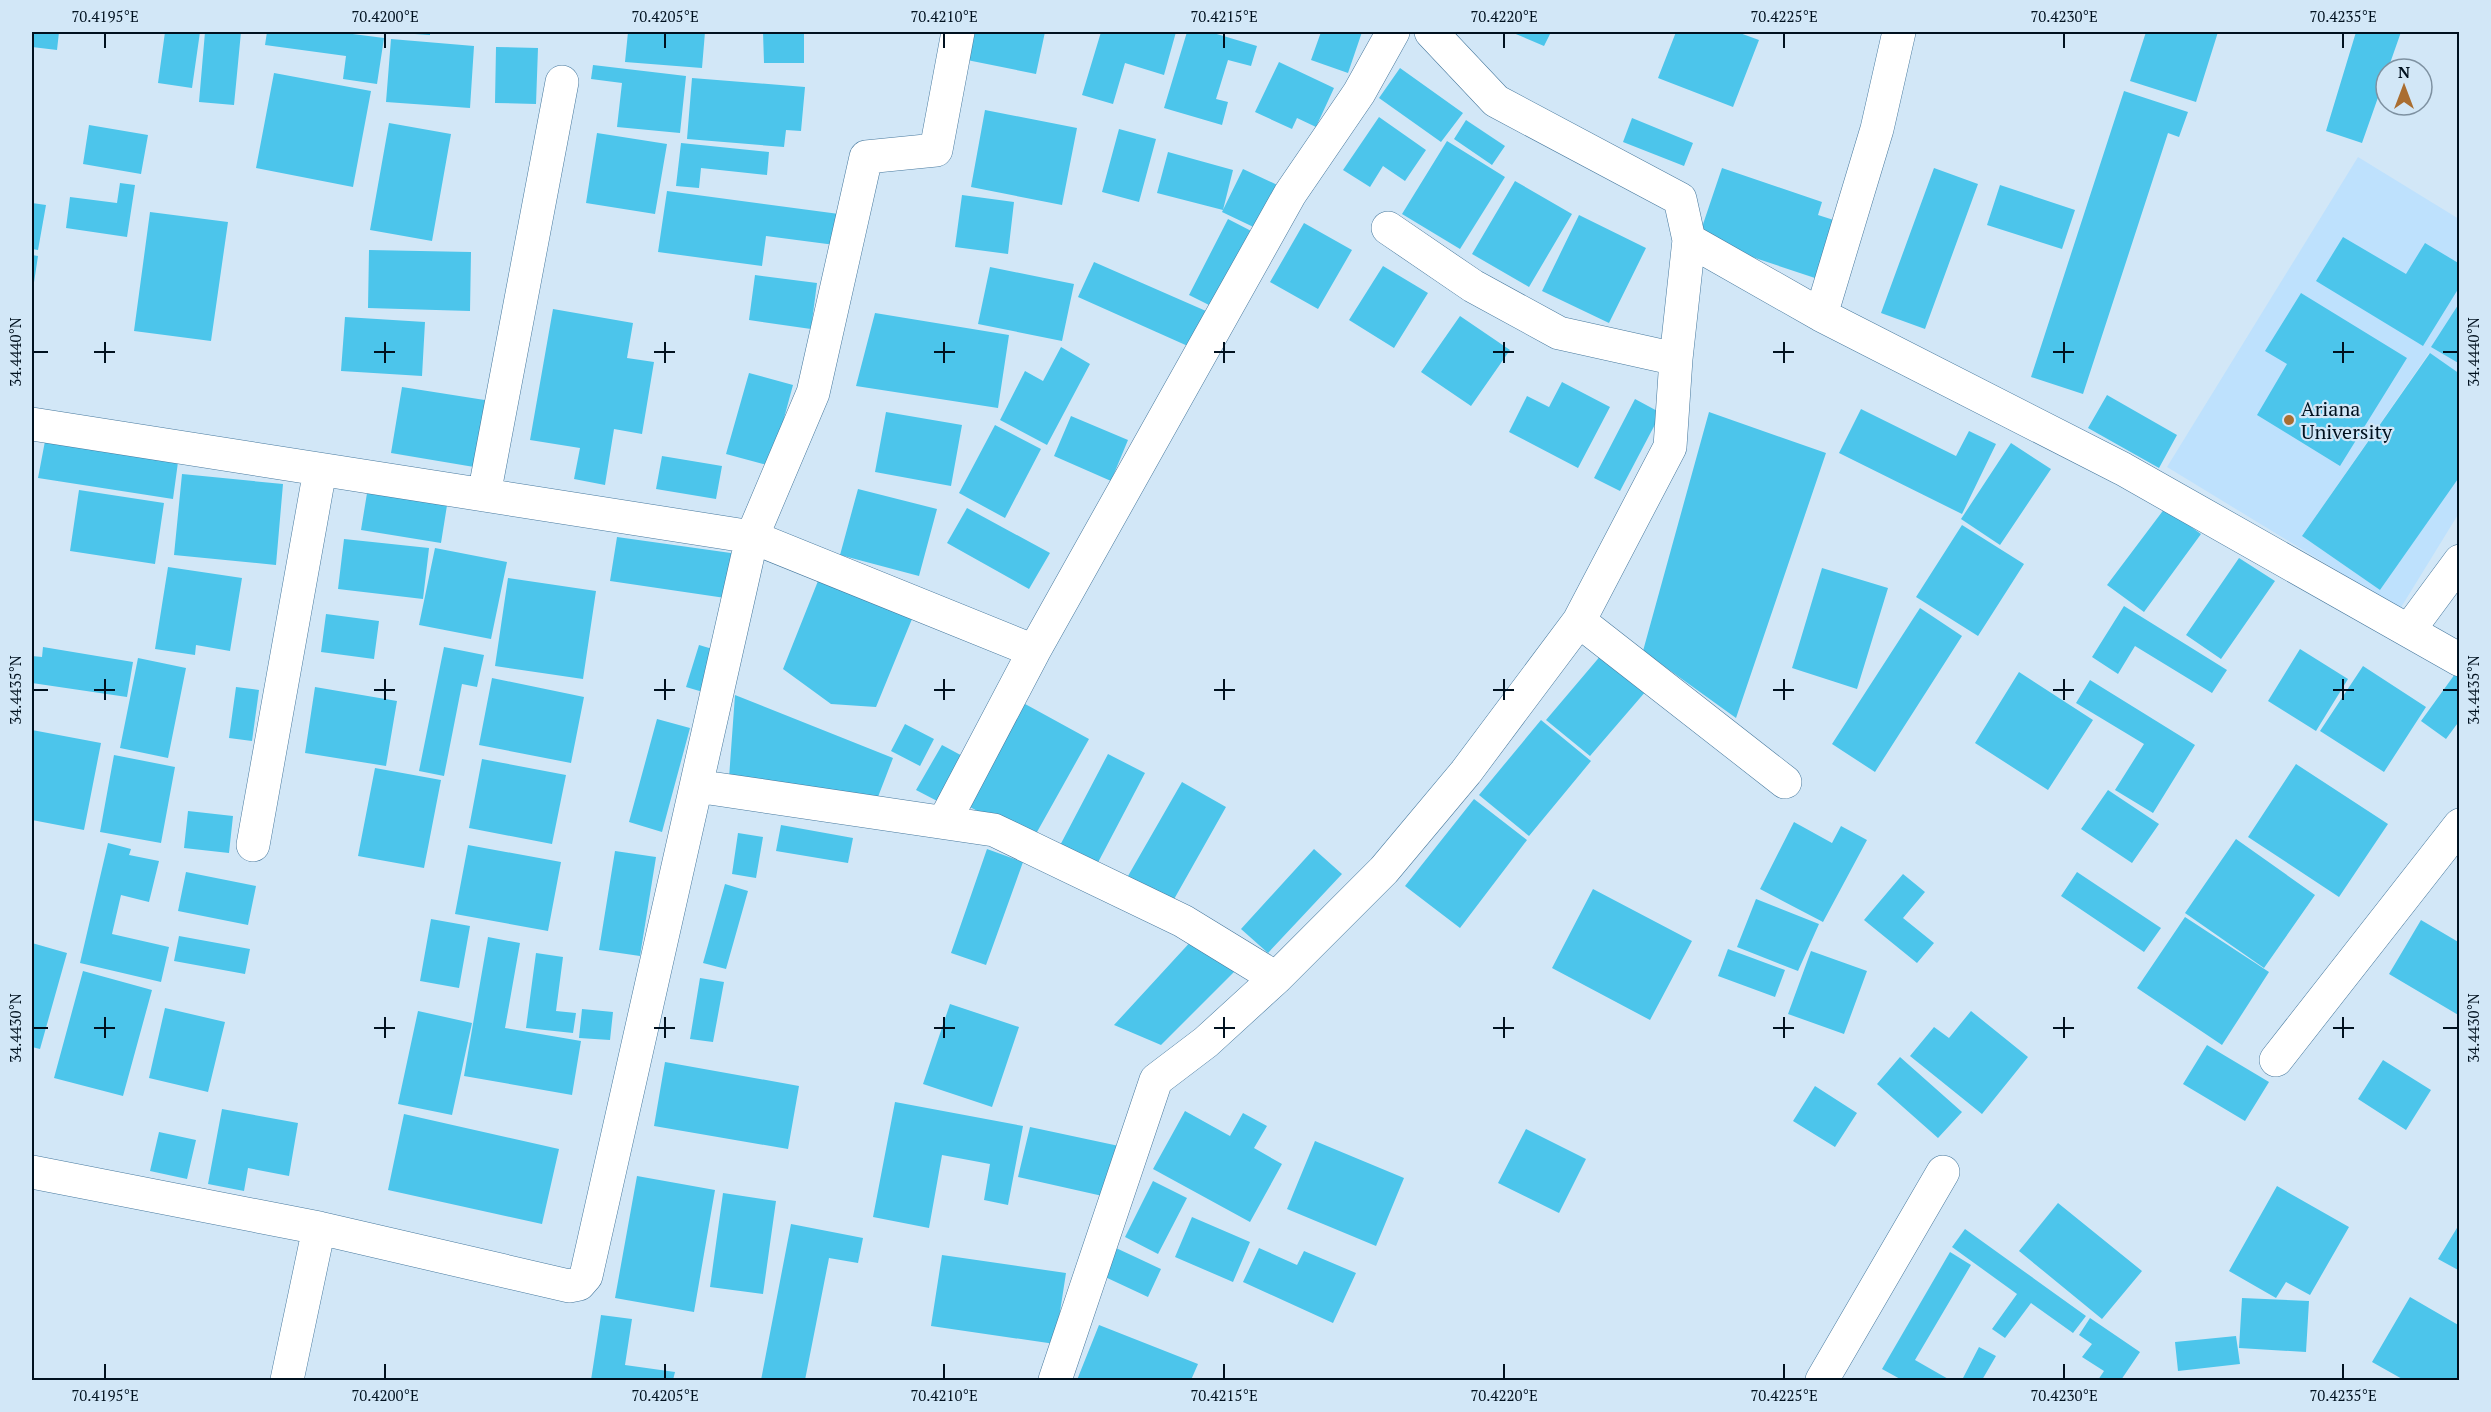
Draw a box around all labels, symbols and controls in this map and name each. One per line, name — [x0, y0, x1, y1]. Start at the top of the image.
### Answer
text: 70.4195°E — [71, 6, 139, 26]
text: 70.4200°E — [351, 6, 419, 26]
text: 70.4205°E — [631, 6, 699, 26]
text: 70.4210°E — [910, 6, 978, 26]
text: 70.4215°E — [1190, 6, 1258, 26]
text: 70.4220°E — [1470, 6, 1538, 26]
text: 70.4225°E — [1750, 6, 1818, 26]
text: 70.4230°E — [2030, 6, 2098, 26]
text: 70.4235°E — [2309, 6, 2377, 26]
north arrow — [2374, 57, 2434, 117]
text: N — [2398, 61, 2410, 83]
text: 34.4440°N — [5, 317, 25, 387]
text: 34.4440°N — [2463, 317, 2483, 387]
place label: Ariana University — [2301, 395, 2393, 445]
marker: Ariana University — [2282, 413, 2296, 427]
text: 34.4435°N — [5, 655, 25, 725]
text: 34.4435°N — [2463, 655, 2483, 725]
text: 34.4430°N — [5, 993, 25, 1063]
text: 34.4430°N — [2463, 993, 2483, 1063]
text: 70.4195°E — [71, 1385, 139, 1405]
text: 70.4200°E — [351, 1385, 419, 1405]
text: 70.4205°E — [631, 1385, 699, 1405]
text: 70.4210°E — [910, 1385, 978, 1405]
text: 70.4215°E — [1190, 1385, 1258, 1405]
text: 70.4220°E — [1470, 1385, 1538, 1405]
text: 70.4225°E — [1750, 1385, 1818, 1405]
text: 70.4230°E — [2030, 1385, 2098, 1405]
text: 70.4235°E — [2309, 1385, 2377, 1405]

